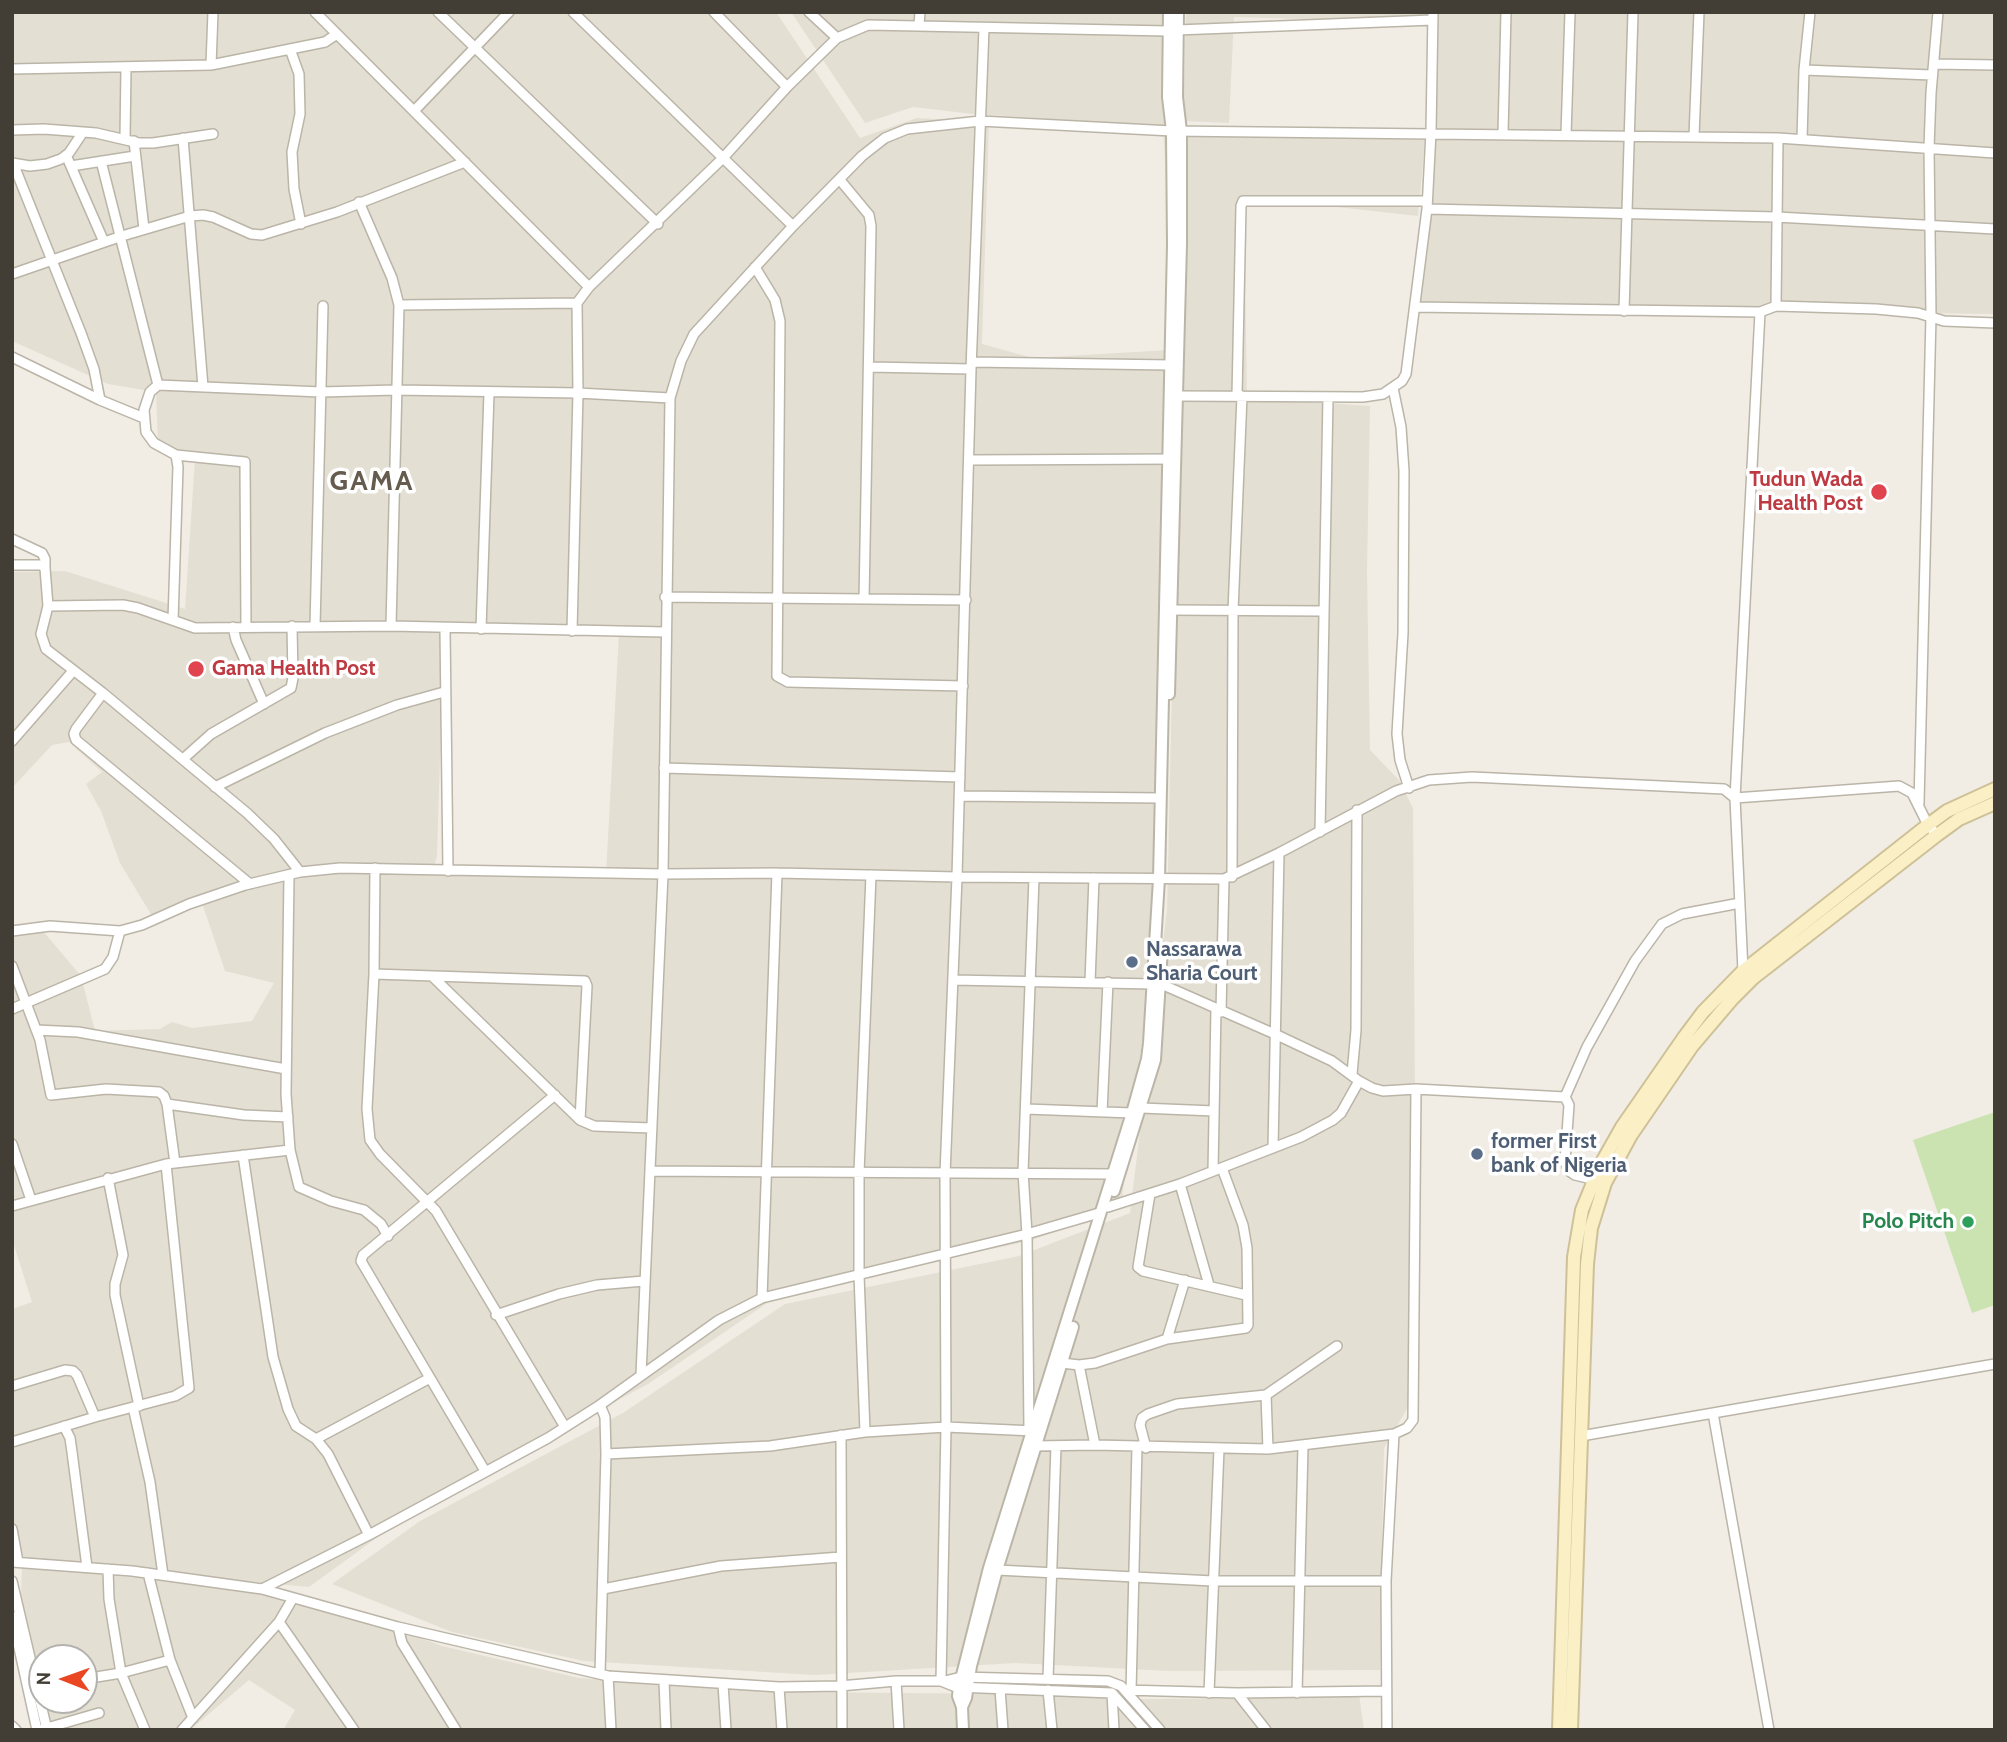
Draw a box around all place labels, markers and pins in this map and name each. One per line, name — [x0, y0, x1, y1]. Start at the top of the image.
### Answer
place label: Tudun Wada Health Post — [1749, 467, 1863, 517]
marker: Tudun Wada Health Post — [1869, 482, 1889, 502]
place label: Gama Health Post — [212, 656, 375, 682]
marker: Gama Health Post — [186, 659, 206, 679]
place label: Nassarawa Sharia Court — [1146, 937, 1258, 987]
marker: Nassarawa Sharia Court — [1124, 954, 1140, 970]
place label: former First bank of Nigeria — [1491, 1129, 1627, 1179]
marker: former First bank of Nigeria — [1469, 1146, 1485, 1162]
place label: Polo Pitch — [1862, 1209, 1954, 1235]
marker: Polo Pitch — [1960, 1214, 1976, 1230]

